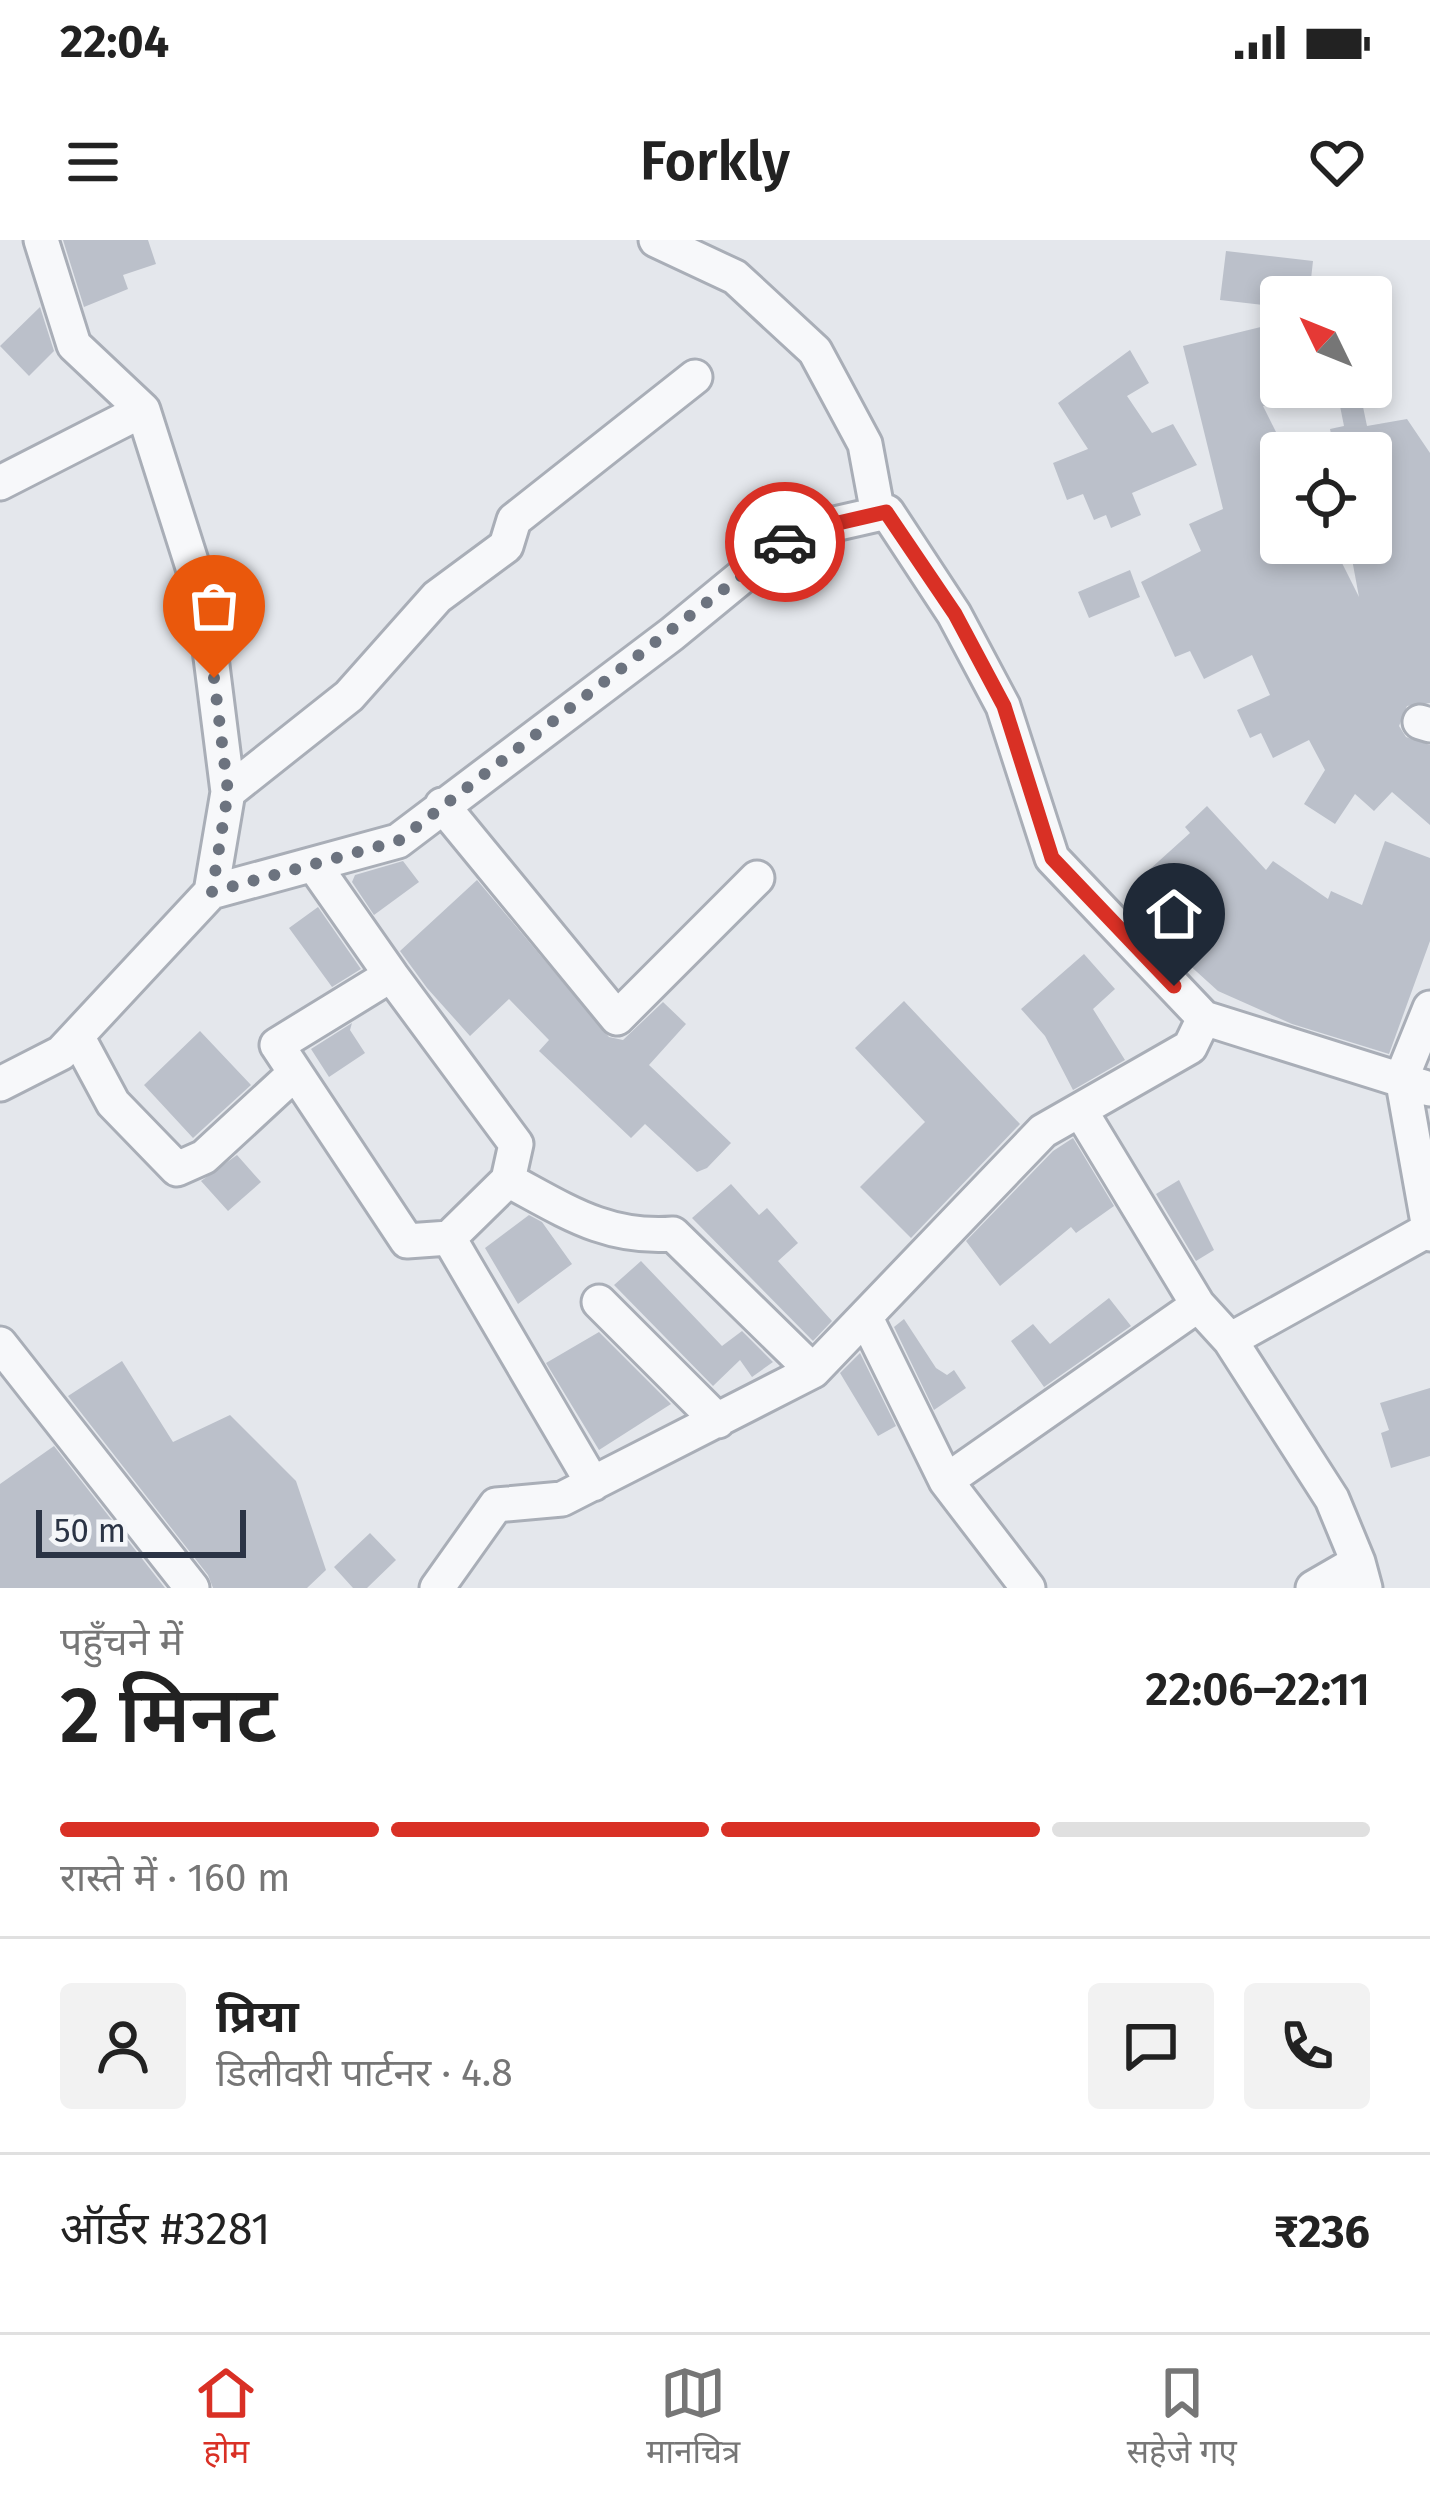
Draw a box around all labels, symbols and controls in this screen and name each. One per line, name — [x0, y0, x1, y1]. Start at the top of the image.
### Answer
text: 22:04 — [60, 15, 169, 69]
icon: menu — [60, 129, 126, 195]
icon: heart — [1304, 129, 1370, 195]
text: Forkly — [640, 130, 790, 194]
north arrow — [1260, 276, 1392, 408]
map controls — [1260, 276, 1392, 564]
button: locate — [1260, 432, 1392, 564]
courier — [725, 482, 845, 602]
icon: car — [752, 509, 818, 575]
pin — [163, 555, 265, 678]
icon: bag — [181, 573, 247, 639]
pin — [1123, 863, 1225, 986]
icon: home — [1141, 881, 1207, 947]
scale bar — [36, 1504, 246, 1557]
text: 50 m — [54, 1511, 126, 1551]
text: पहुँचने में — [60, 1619, 183, 1665]
text: 22:06–22:11 — [1145, 1663, 1370, 1717]
text: 2 मिनट — [60, 1669, 277, 1763]
text: रास्ते में · 160 m — [60, 1855, 290, 1901]
button: person — [60, 1983, 186, 2109]
button: chat — [1088, 1983, 1214, 2109]
button: phone — [1244, 1983, 1370, 2109]
text: प्रिया — [216, 1990, 299, 2044]
text: डिलीवरी पार्टनर · 4.8 — [216, 2050, 513, 2096]
text: ऑर्डर #3281 — [60, 2202, 271, 2256]
text: ₹236 — [1274, 2205, 1370, 2259]
tab: होम — [193, 2360, 259, 2476]
tab: मानचित्र — [646, 2360, 740, 2476]
tab: सहेजे गए — [1127, 2360, 1237, 2476]

